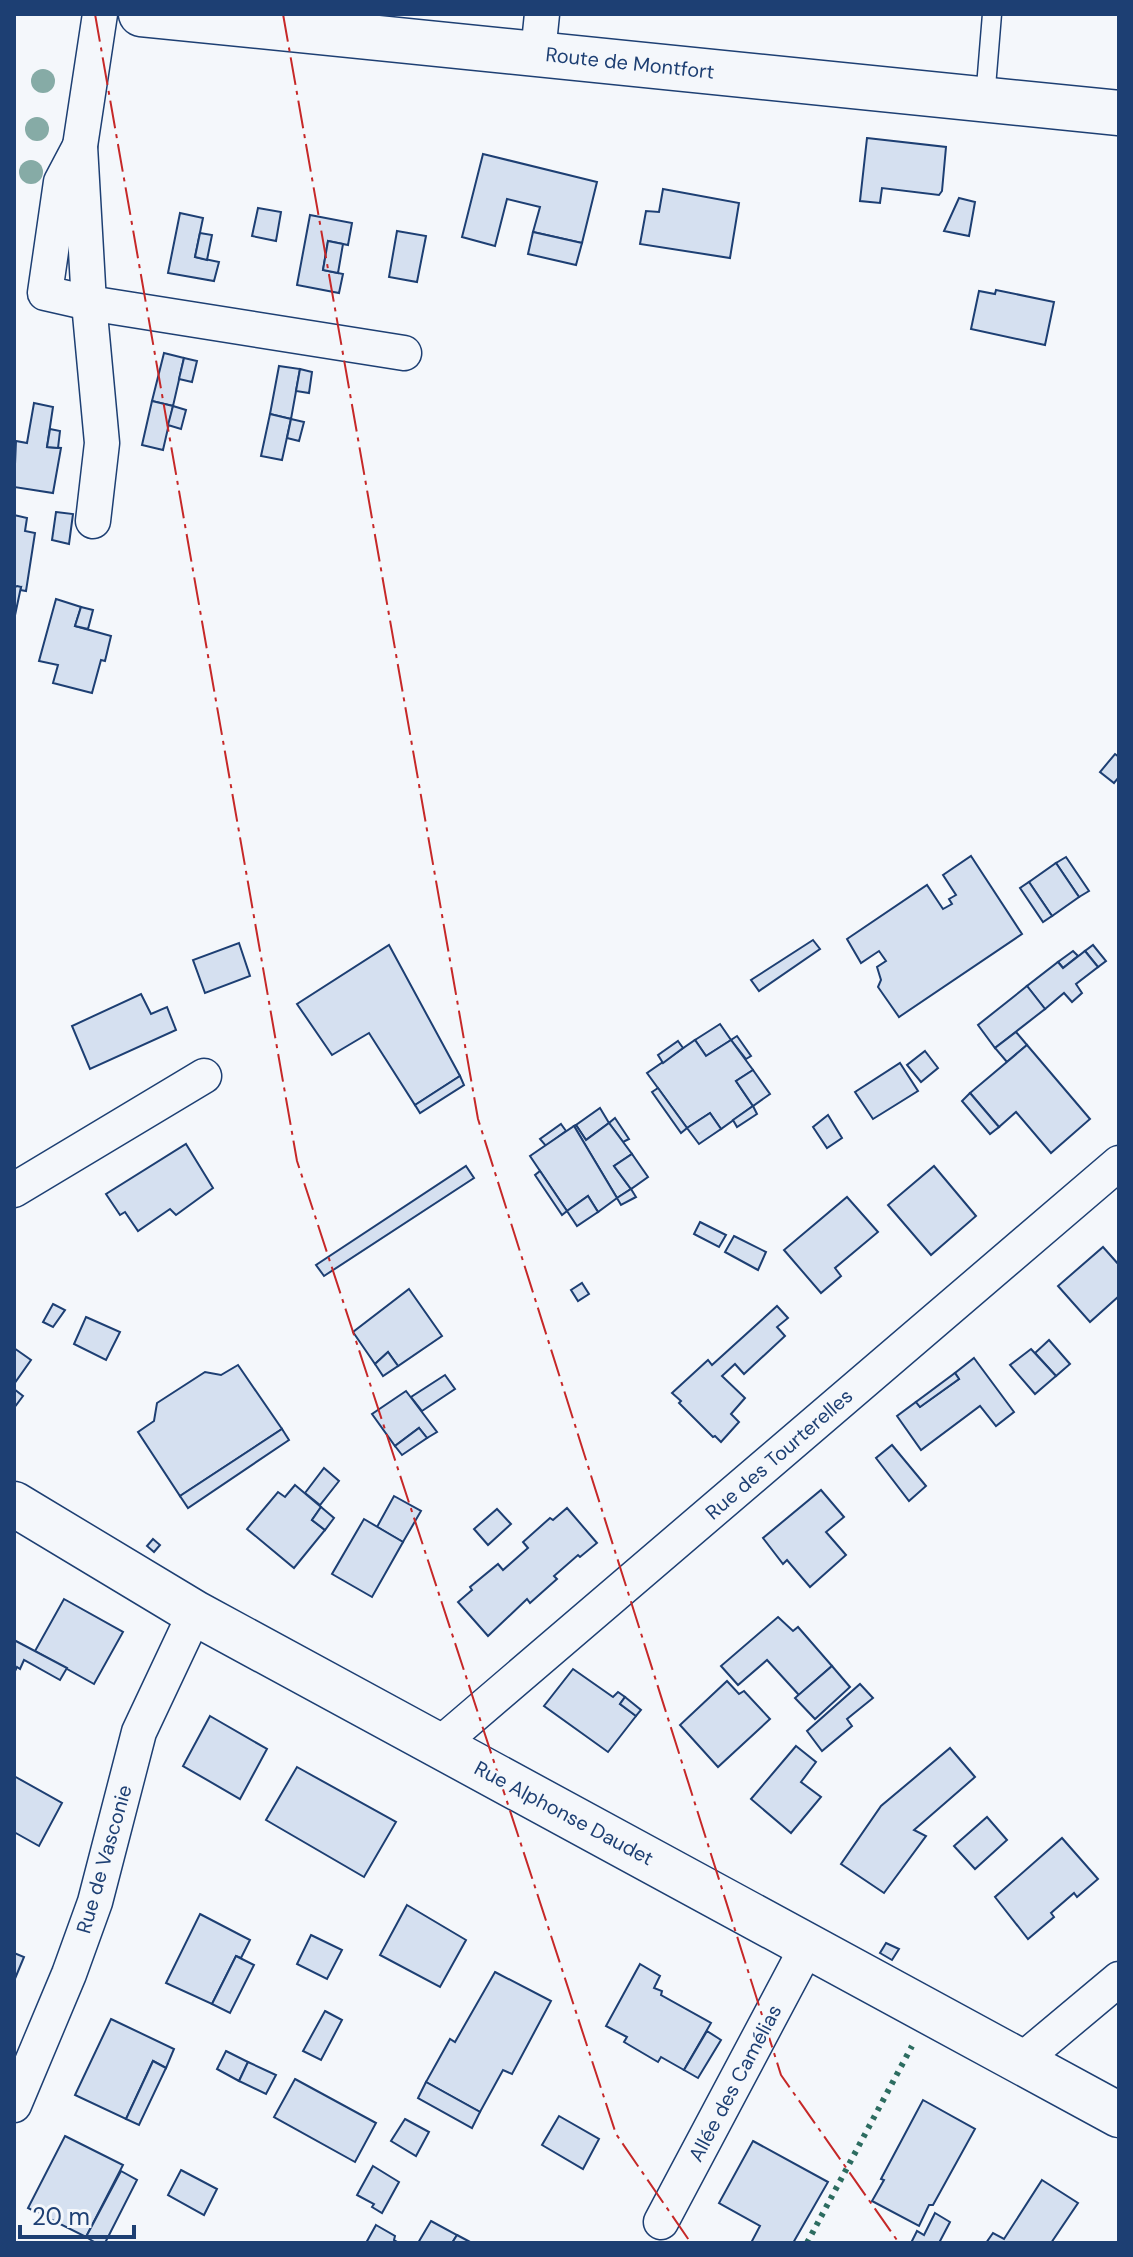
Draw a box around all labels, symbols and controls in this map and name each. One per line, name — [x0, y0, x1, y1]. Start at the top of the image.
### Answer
street label: Route de Montfort — [544, 41, 716, 85]
street label: Rue des Tourterelles — [700, 1383, 858, 1525]
street label: Rue Alphonse Daudet — [470, 1755, 658, 1871]
street label: Rue de Vasconie — [70, 1782, 138, 1936]
street label: Allée des Camélias — [683, 2000, 787, 2166]
scale bar — [20, 2189, 134, 2239]
text: 20 m — [32, 2201, 90, 2232]

